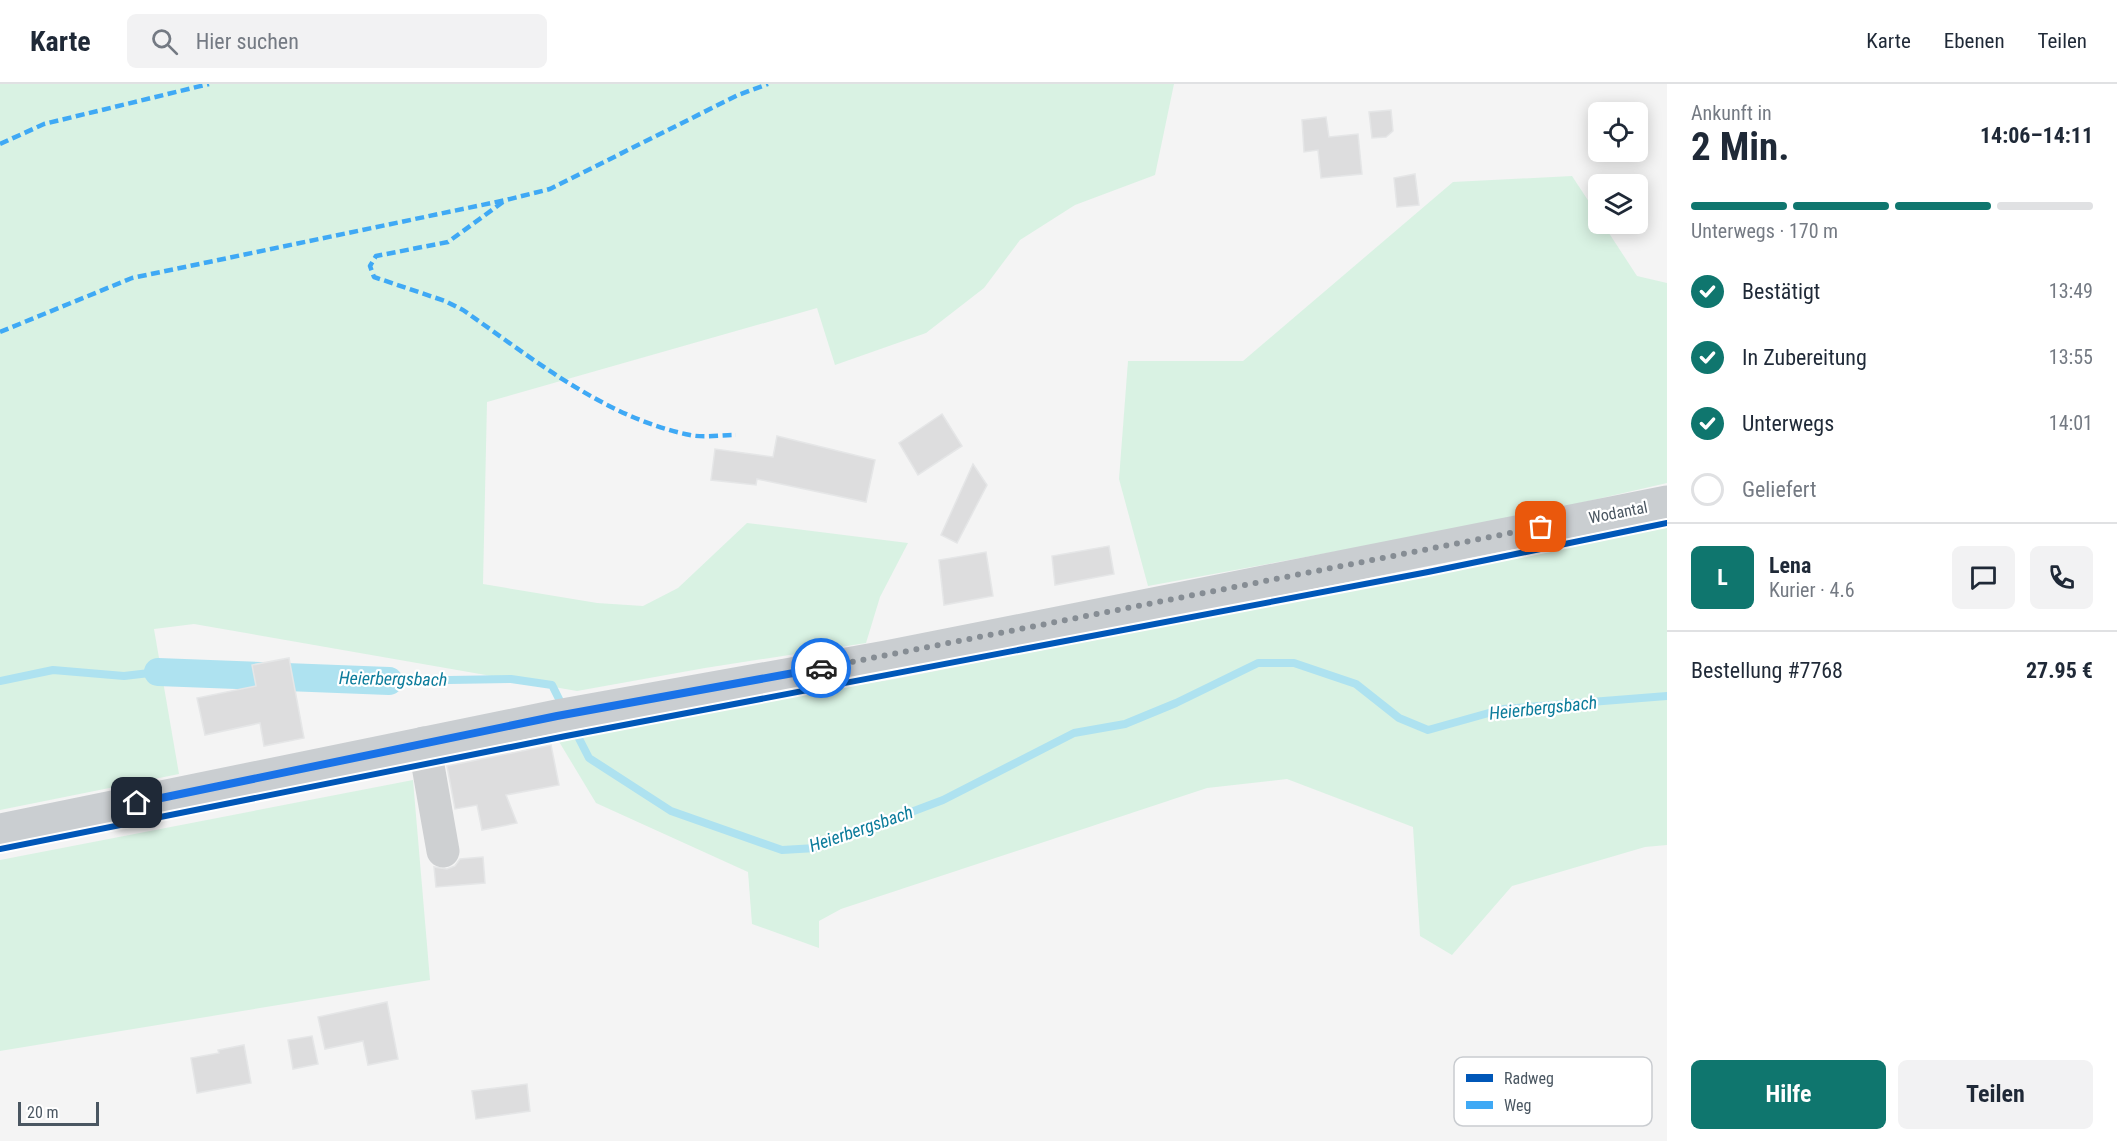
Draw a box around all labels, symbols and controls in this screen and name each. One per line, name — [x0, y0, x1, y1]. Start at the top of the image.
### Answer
search box — [127, 14, 547, 68]
text: Karte — [30, 25, 91, 58]
icon: search — [148, 25, 181, 58]
text: Hier suchen — [196, 29, 299, 54]
text: Karte — [1866, 29, 1911, 53]
text: Ebenen — [1944, 29, 2005, 53]
text: Teilen — [2038, 29, 2087, 53]
text: Ankunft in — [1691, 101, 1772, 125]
map controls — [1588, 102, 1648, 234]
button: locate — [1588, 102, 1648, 162]
text: 14:06–14:11 — [1980, 123, 2093, 148]
text: 2 Min. — [1691, 124, 1790, 170]
button: layers — [1588, 174, 1648, 234]
text: Unterwegs · 170 m — [1691, 219, 1838, 243]
icon: check — [1691, 275, 1724, 308]
text: Bestätigt — [1742, 279, 1820, 304]
text: 13:49 — [2049, 279, 2093, 303]
icon: check — [1691, 341, 1724, 374]
text: In Zubereitung — [1742, 345, 1867, 370]
text: 13:55 — [2049, 345, 2093, 369]
icon: check — [1691, 407, 1724, 440]
text: Unterwegs — [1742, 411, 1834, 436]
text: 14:01 — [2049, 411, 2093, 435]
text: Geliefert — [1742, 477, 1817, 502]
street label: Wodantal — [1587, 497, 1649, 527]
pin — [1515, 501, 1566, 552]
icon: bag — [1524, 510, 1557, 543]
button: chat — [1952, 546, 2015, 609]
button: phone — [2030, 546, 2093, 609]
text: Lena — [1769, 553, 1811, 578]
text: L — [1717, 565, 1728, 590]
text: Kurier · 4.6 — [1769, 578, 1855, 602]
courier — [791, 638, 851, 698]
icon: car — [805, 652, 838, 685]
text: Bestellung #7768 — [1691, 658, 1843, 683]
text: 27.95 € — [2026, 658, 2093, 683]
water label: Heierbergsbach — [339, 667, 447, 690]
water label: Heierbergsbach — [1488, 691, 1598, 724]
pin — [111, 777, 162, 828]
icon: home — [120, 786, 153, 819]
water label: Heierbergsbach — [806, 801, 916, 856]
legend — [1454, 1057, 1652, 1126]
button: Hilfe — [1691, 1060, 1886, 1129]
button: Teilen — [1898, 1060, 2093, 1129]
text: Radweg — [1504, 1069, 1554, 1088]
text: Weg — [1504, 1096, 1531, 1115]
scale bar — [18, 1099, 99, 1126]
text: 20 m — [27, 1103, 59, 1122]

